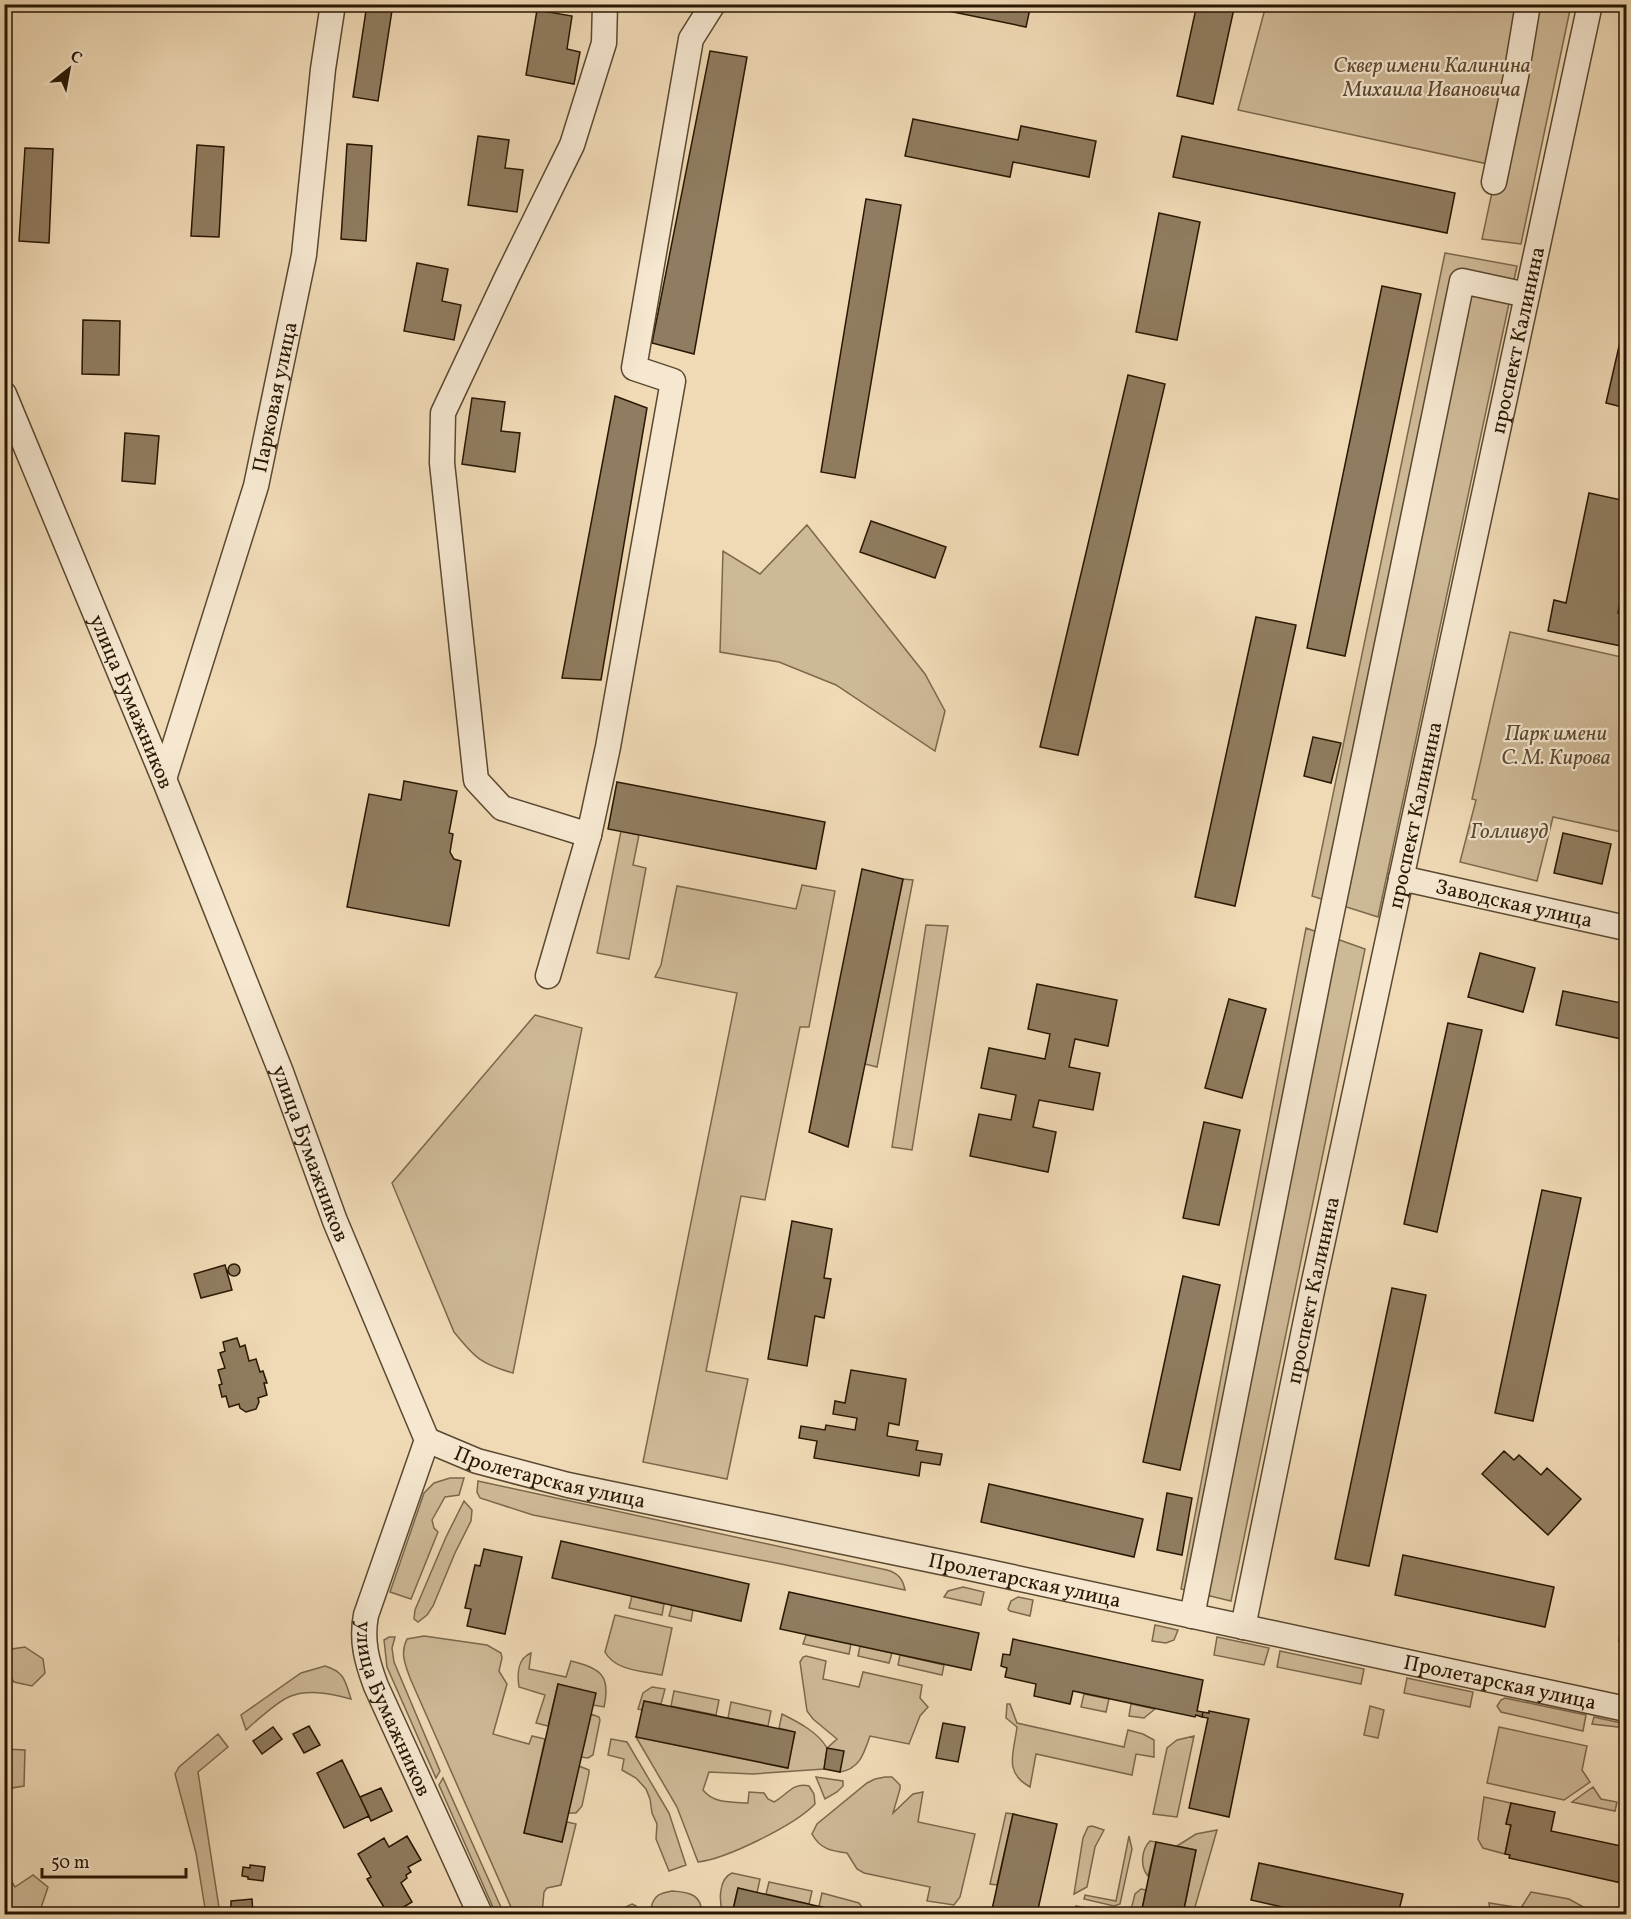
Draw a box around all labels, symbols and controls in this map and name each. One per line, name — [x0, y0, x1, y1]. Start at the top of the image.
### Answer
north arrow — [39, 39, 99, 99]
text: С — [66, 46, 86, 70]
park label: Сквер имени Калинина Михаила Ивановича — [1333, 52, 1531, 105]
street label: проспект Калинина — [1485, 244, 1553, 437]
street label: Парковая улица — [246, 319, 306, 476]
street label: улица Бумажников — [81, 611, 179, 793]
street label: проспект Калинина — [1382, 719, 1451, 912]
park label: Парк имени С. М. Кирова — [1501, 720, 1611, 773]
park label: Голливуд — [1470, 818, 1549, 847]
street label: Заводская улица — [1433, 873, 1595, 936]
street label: улица Бумажников — [264, 1061, 355, 1247]
street label: проспект Калинина — [1280, 1194, 1348, 1387]
street label: Пролетарская улица — [449, 1440, 648, 1517]
street label: Пролетарская улица — [925, 1547, 1124, 1616]
street label: улица Бумажников — [348, 1620, 437, 1801]
street label: Пролетарская улица — [1401, 1649, 1599, 1718]
scale bar — [42, 1841, 186, 1879]
text: 50 m — [51, 1851, 90, 1876]

